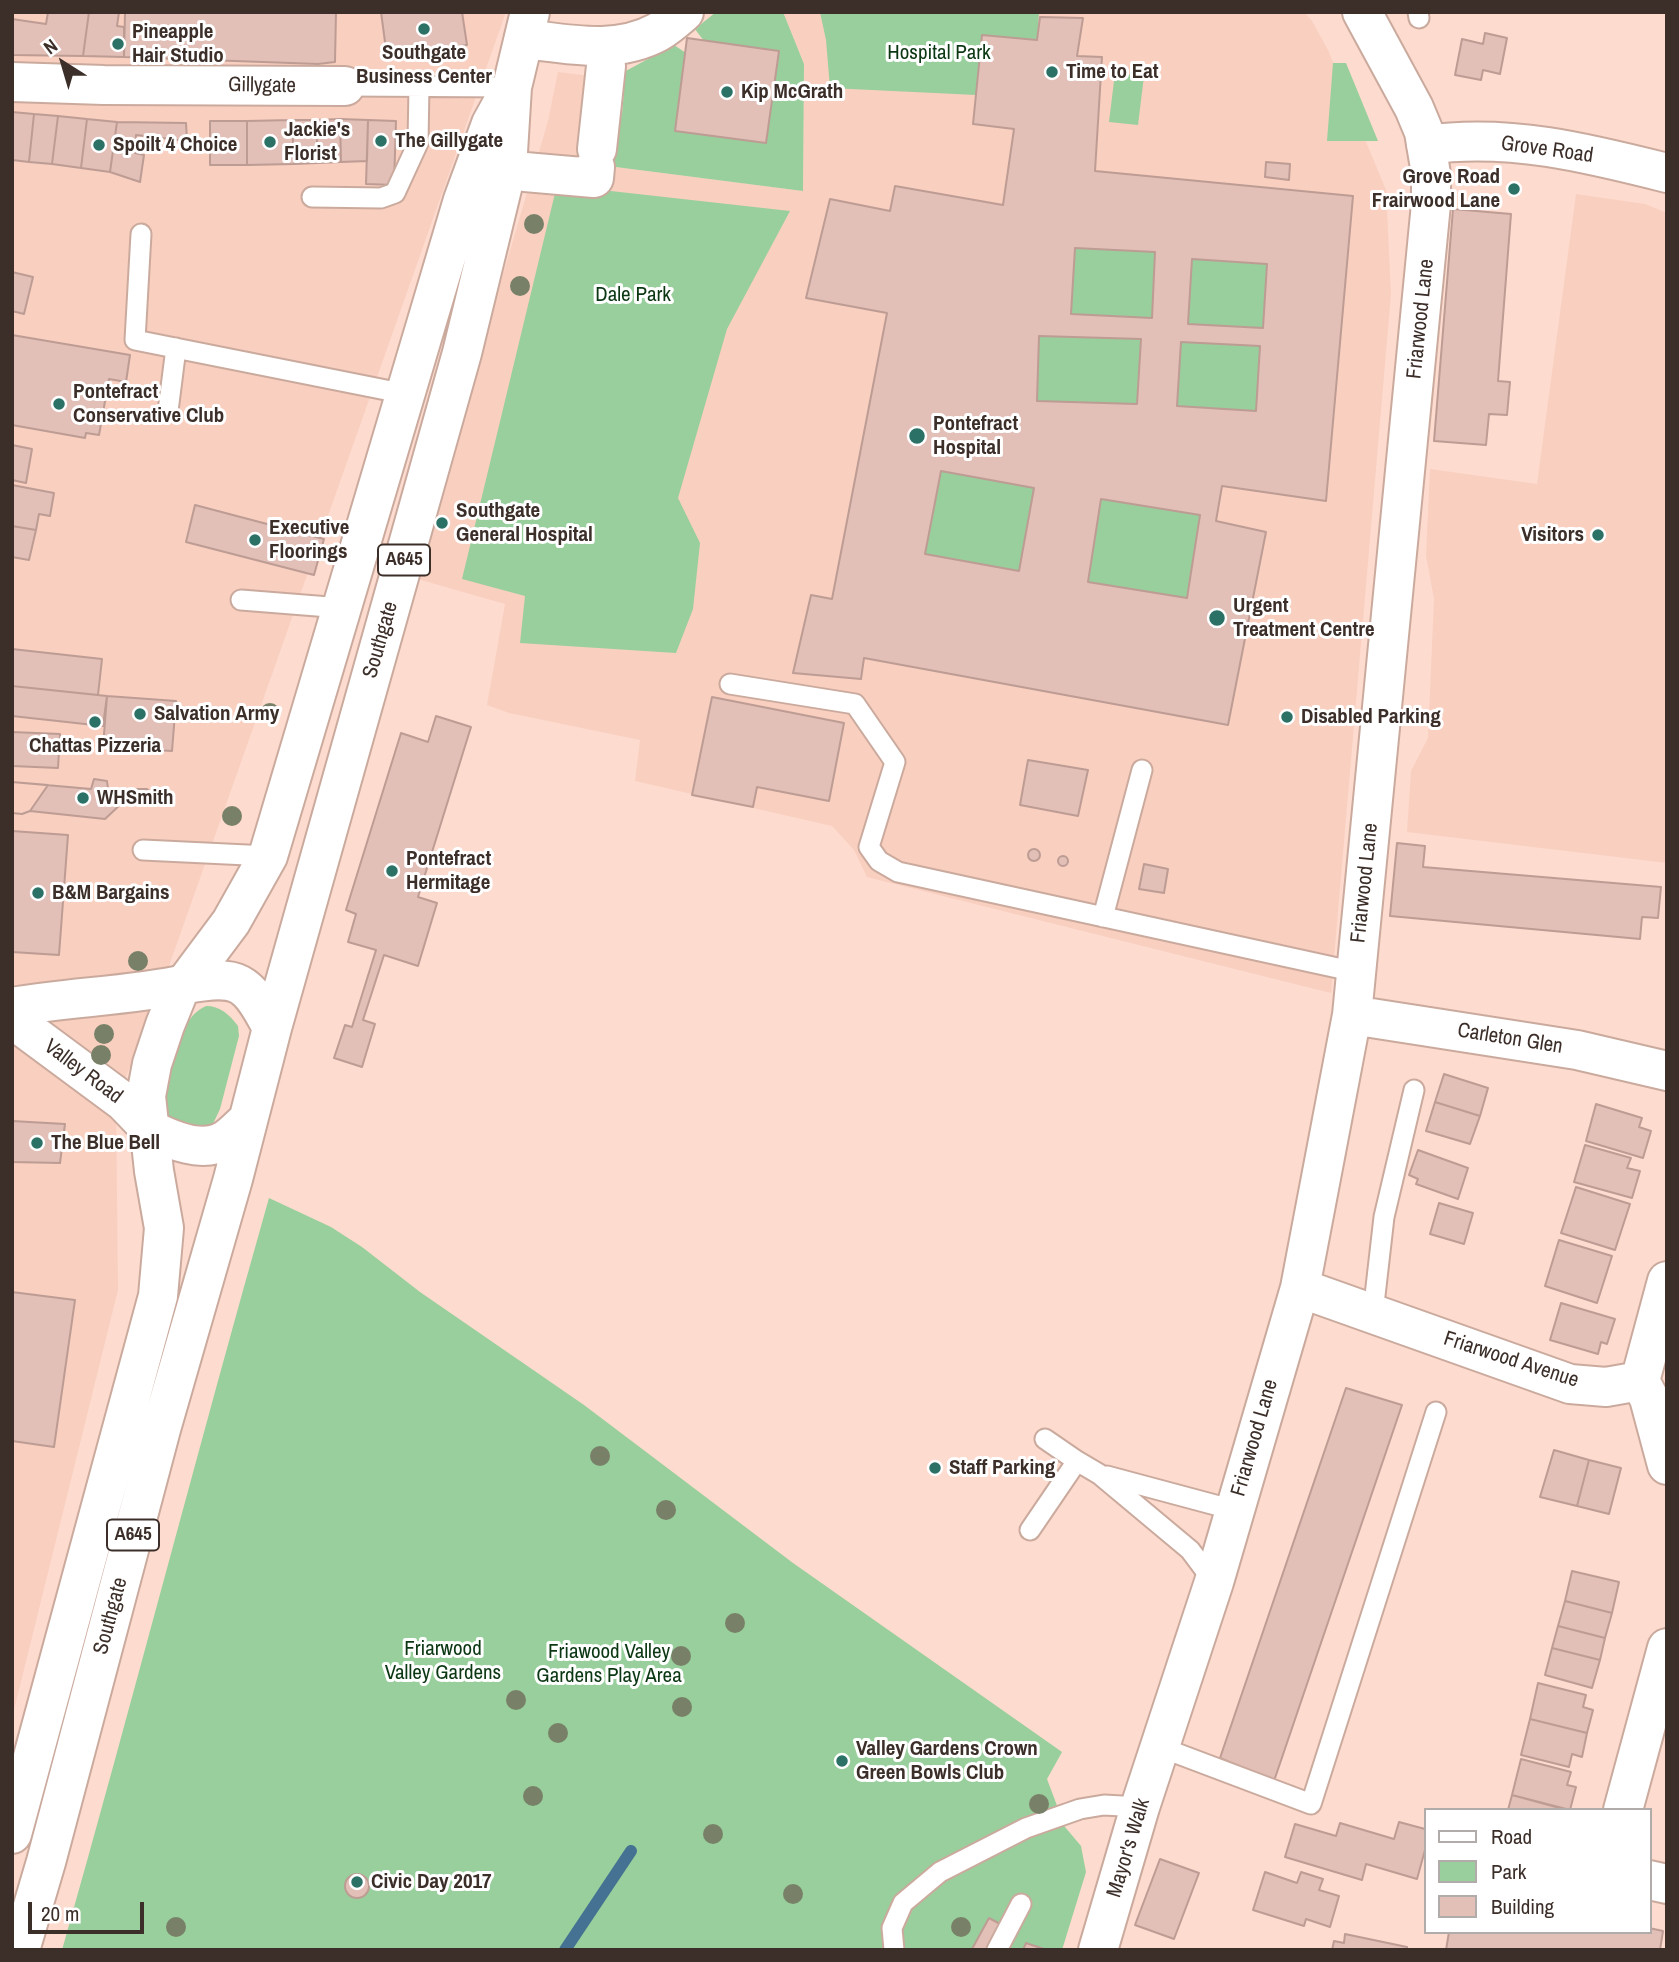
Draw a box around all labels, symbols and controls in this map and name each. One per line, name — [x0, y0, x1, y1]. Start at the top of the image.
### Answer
place label: Pineapple Hair Studio — [132, 19, 224, 69]
marker: Southgate Business Center — [416, 21, 432, 37]
north arrow — [28, 28, 98, 98]
text: N — [38, 32, 63, 60]
marker: Pineapple Hair Studio — [110, 36, 126, 52]
place label: Southgate Business Center — [356, 40, 492, 90]
park label: Hospital Park — [887, 40, 991, 66]
place label: Time to Eat — [1066, 59, 1159, 85]
marker: Time to Eat — [1044, 64, 1060, 80]
street label: Gillygate — [228, 73, 296, 99]
place label: Kip McGrath — [741, 79, 843, 105]
marker: Kip McGrath — [719, 84, 735, 100]
place label: Jackie's Florist — [284, 117, 350, 167]
place label: The Gillygate — [395, 128, 503, 154]
street label: Grove Road — [1499, 131, 1595, 169]
place label: Spoilt 4 Choice — [113, 132, 237, 158]
marker: The Gillygate — [373, 133, 389, 149]
marker: Jackie's Florist — [262, 134, 278, 150]
marker: Spoilt 4 Choice — [91, 137, 107, 153]
place label: Grove Road Frairwood Lane — [1372, 164, 1500, 214]
marker: Grove Road Frairwood Lane — [1506, 181, 1522, 197]
street label: Friarwood Lane — [1402, 258, 1440, 380]
park label: Dale Park — [595, 282, 671, 308]
place label: Pontefract Conservative Club — [73, 379, 224, 429]
marker: Pontefract Conservative Club — [51, 396, 67, 412]
place label: Pontefract Hospital — [933, 411, 1018, 461]
marker: Pontefract Hospital — [907, 426, 927, 446]
place label: Southgate General Hospital — [456, 498, 593, 548]
place label: Executive Floorings — [269, 515, 349, 565]
marker: Southgate General Hospital — [434, 515, 450, 531]
place label: Visitors — [1521, 522, 1584, 548]
marker: Visitors — [1590, 527, 1606, 543]
marker: Executive Floorings — [247, 532, 263, 548]
road number: A645 — [378, 544, 430, 576]
place label: Urgent Treatment Centre — [1233, 593, 1375, 643]
street label: Southgate — [358, 599, 404, 681]
marker: Urgent Treatment Centre — [1207, 608, 1227, 628]
place label: Salvation Army — [154, 701, 279, 727]
place label: Disabled Parking — [1301, 704, 1441, 730]
marker: Salvation Army — [132, 706, 148, 722]
marker: Disabled Parking — [1279, 709, 1295, 725]
marker: Chattas Pizzeria — [87, 714, 103, 730]
place label: Chattas Pizzeria — [29, 733, 161, 759]
place label: WHSmith — [97, 785, 174, 811]
marker: WHSmith — [75, 790, 91, 806]
street label: Friarwood Lane — [1346, 822, 1384, 944]
place label: Pontefract Hermitage — [406, 846, 491, 896]
marker: Pontefract Hermitage — [384, 863, 400, 879]
place label: B&M Bargains — [52, 880, 170, 906]
marker: B&M Bargains — [30, 885, 46, 901]
street label: Carleton Glen — [1456, 1018, 1564, 1060]
street label: Valley Road — [39, 1034, 127, 1110]
place label: The Blue Bell — [51, 1130, 160, 1156]
marker: The Blue Bell — [29, 1135, 45, 1151]
street label: Friarwood Avenue — [1440, 1326, 1582, 1394]
street label: Friarwood Lane — [1226, 1377, 1284, 1499]
place label: Staff Parking — [949, 1455, 1055, 1481]
marker: Staff Parking — [927, 1460, 943, 1476]
road number: A645 — [107, 1520, 159, 1550]
street label: Southgate — [89, 1575, 133, 1657]
park label: Friarwood Valley Gardens — [385, 1636, 501, 1686]
park label: Friawood Valley Gardens Play Area — [536, 1639, 682, 1689]
place label: Valley Gardens Crown Green Bowls Club — [856, 1736, 1038, 1786]
marker: Valley Gardens Crown Green Bowls Club — [834, 1753, 850, 1769]
street label: Mayor's Walk — [1102, 1795, 1156, 1901]
legend — [1424, 1808, 1651, 1934]
text: Road — [1491, 1822, 1532, 1851]
text: Park — [1491, 1857, 1526, 1886]
place label: Civic Day 2017 — [371, 1869, 492, 1895]
marker: Civic Day 2017 — [349, 1874, 365, 1890]
scale bar — [32, 1888, 147, 1932]
text: Building — [1491, 1892, 1554, 1921]
text: 20 m — [41, 1899, 79, 1928]

